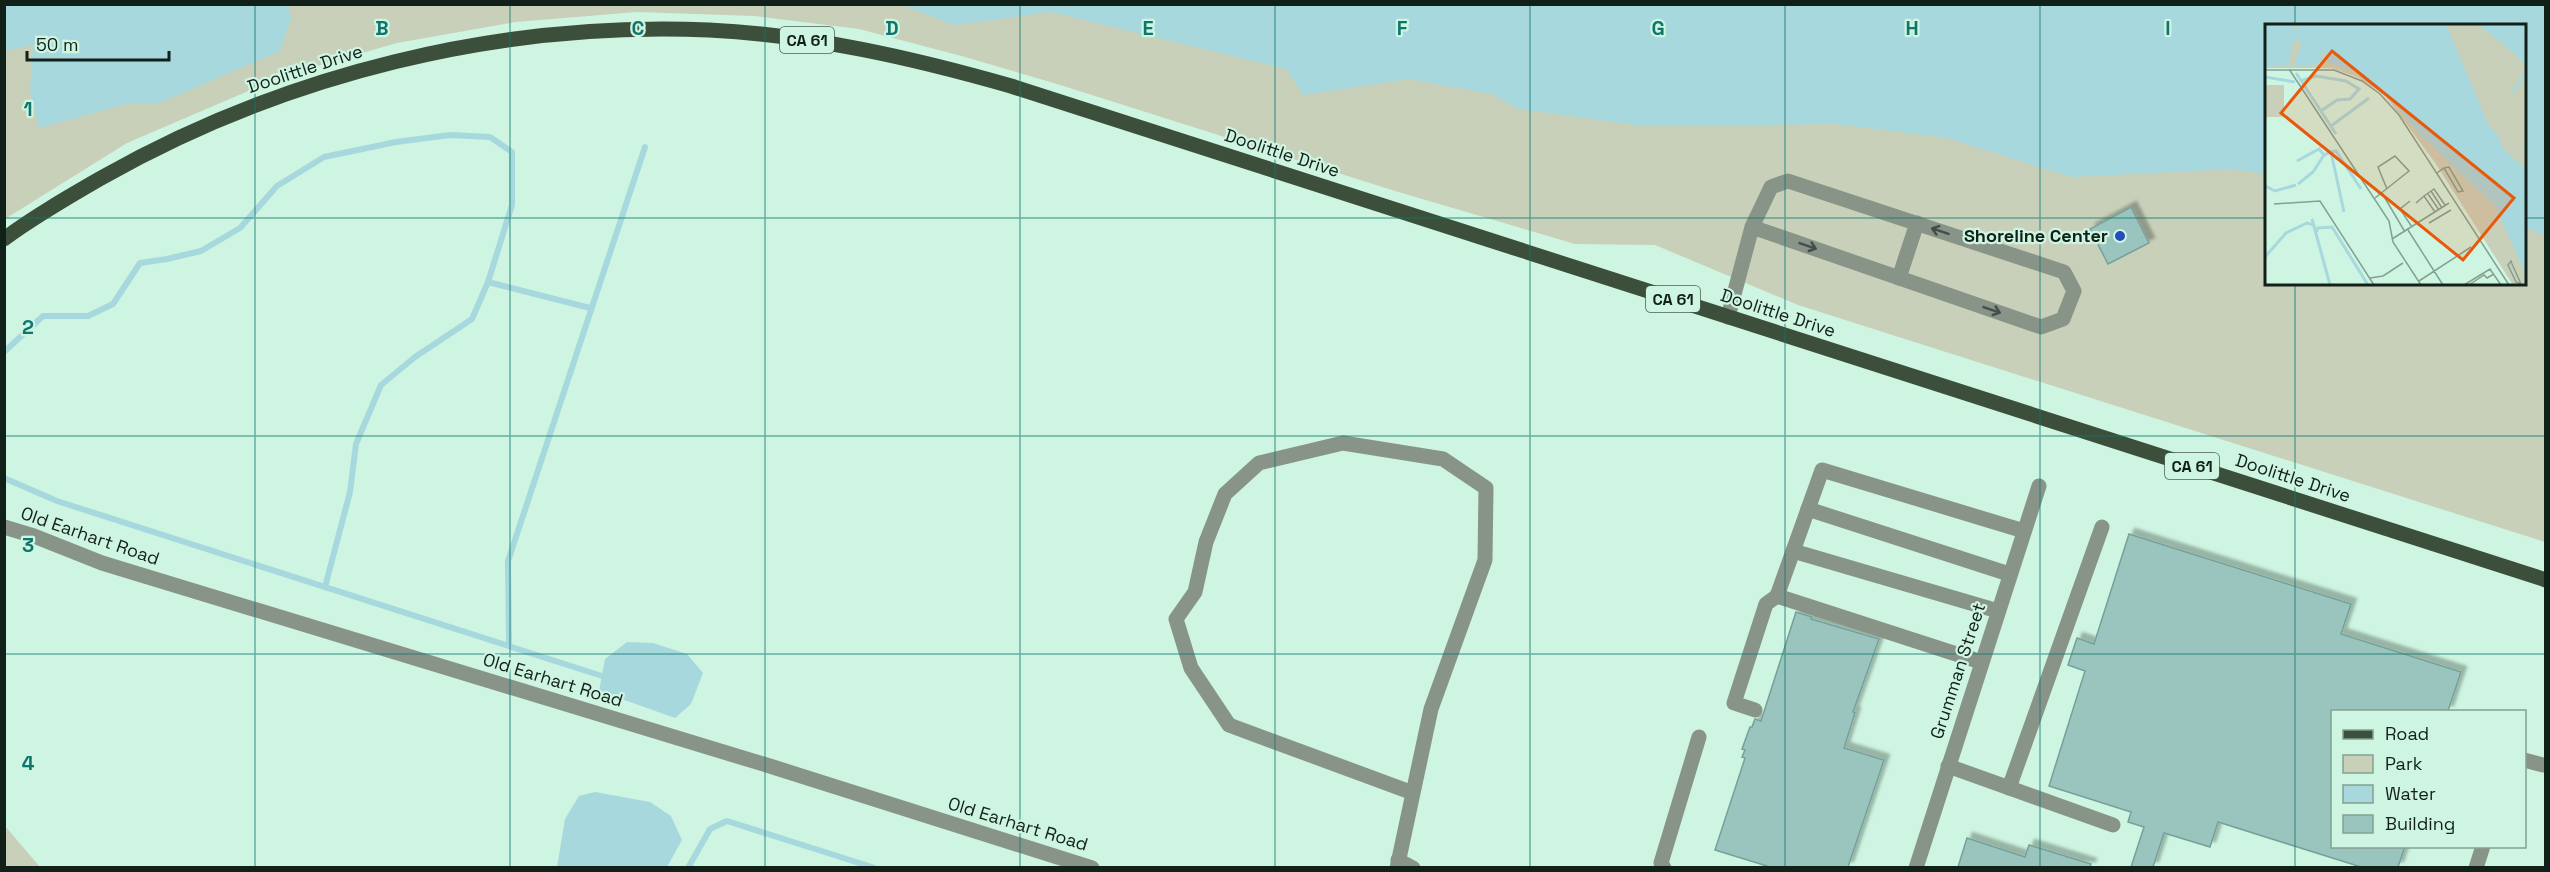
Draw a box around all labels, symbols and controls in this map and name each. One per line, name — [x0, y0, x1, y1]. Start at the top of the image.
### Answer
text: B — [375, 15, 389, 41]
text: C — [632, 15, 645, 41]
text: D — [885, 15, 899, 41]
text: E — [1142, 15, 1154, 41]
text: F — [1397, 15, 1408, 41]
text: G — [1651, 15, 1665, 41]
text: H — [1905, 15, 1919, 41]
text: I — [2165, 15, 2171, 41]
scale bar — [27, 24, 170, 62]
inset map — [2265, 24, 2526, 285]
road number: CA 61 — [780, 27, 834, 53]
text: 50 m — [36, 33, 78, 56]
street label: Doolittle Drive — [244, 39, 365, 98]
text: 1 — [23, 96, 33, 122]
street label: Doolittle Drive — [1222, 123, 1343, 182]
place label: Shoreline Center — [1964, 224, 2108, 247]
one-way arrow — [1931, 225, 1950, 236]
marker: Shoreline Center — [2113, 229, 2127, 243]
one-way arrow — [1798, 242, 1817, 253]
street label: Doolittle Drive — [1718, 283, 1839, 342]
road number: CA 61 — [1646, 286, 1700, 312]
one-way arrow — [1982, 306, 2001, 317]
text: 2 — [22, 314, 34, 340]
street label: Doolittle Drive — [2233, 448, 2354, 507]
road number: CA 61 — [2165, 453, 2219, 479]
street label: Old Earhart Road — [18, 501, 163, 570]
text: 3 — [22, 532, 34, 558]
street label: Grumman Street — [1925, 600, 1990, 742]
street label: Old Earhart Road — [480, 647, 626, 712]
legend — [2331, 710, 2526, 848]
text: Road — [2385, 722, 2429, 745]
text: 4 — [22, 750, 35, 776]
text: Park — [2385, 752, 2423, 775]
text: Water — [2385, 782, 2436, 805]
street label: Old Earhart Road — [945, 791, 1091, 856]
text: Building — [2385, 812, 2455, 835]

